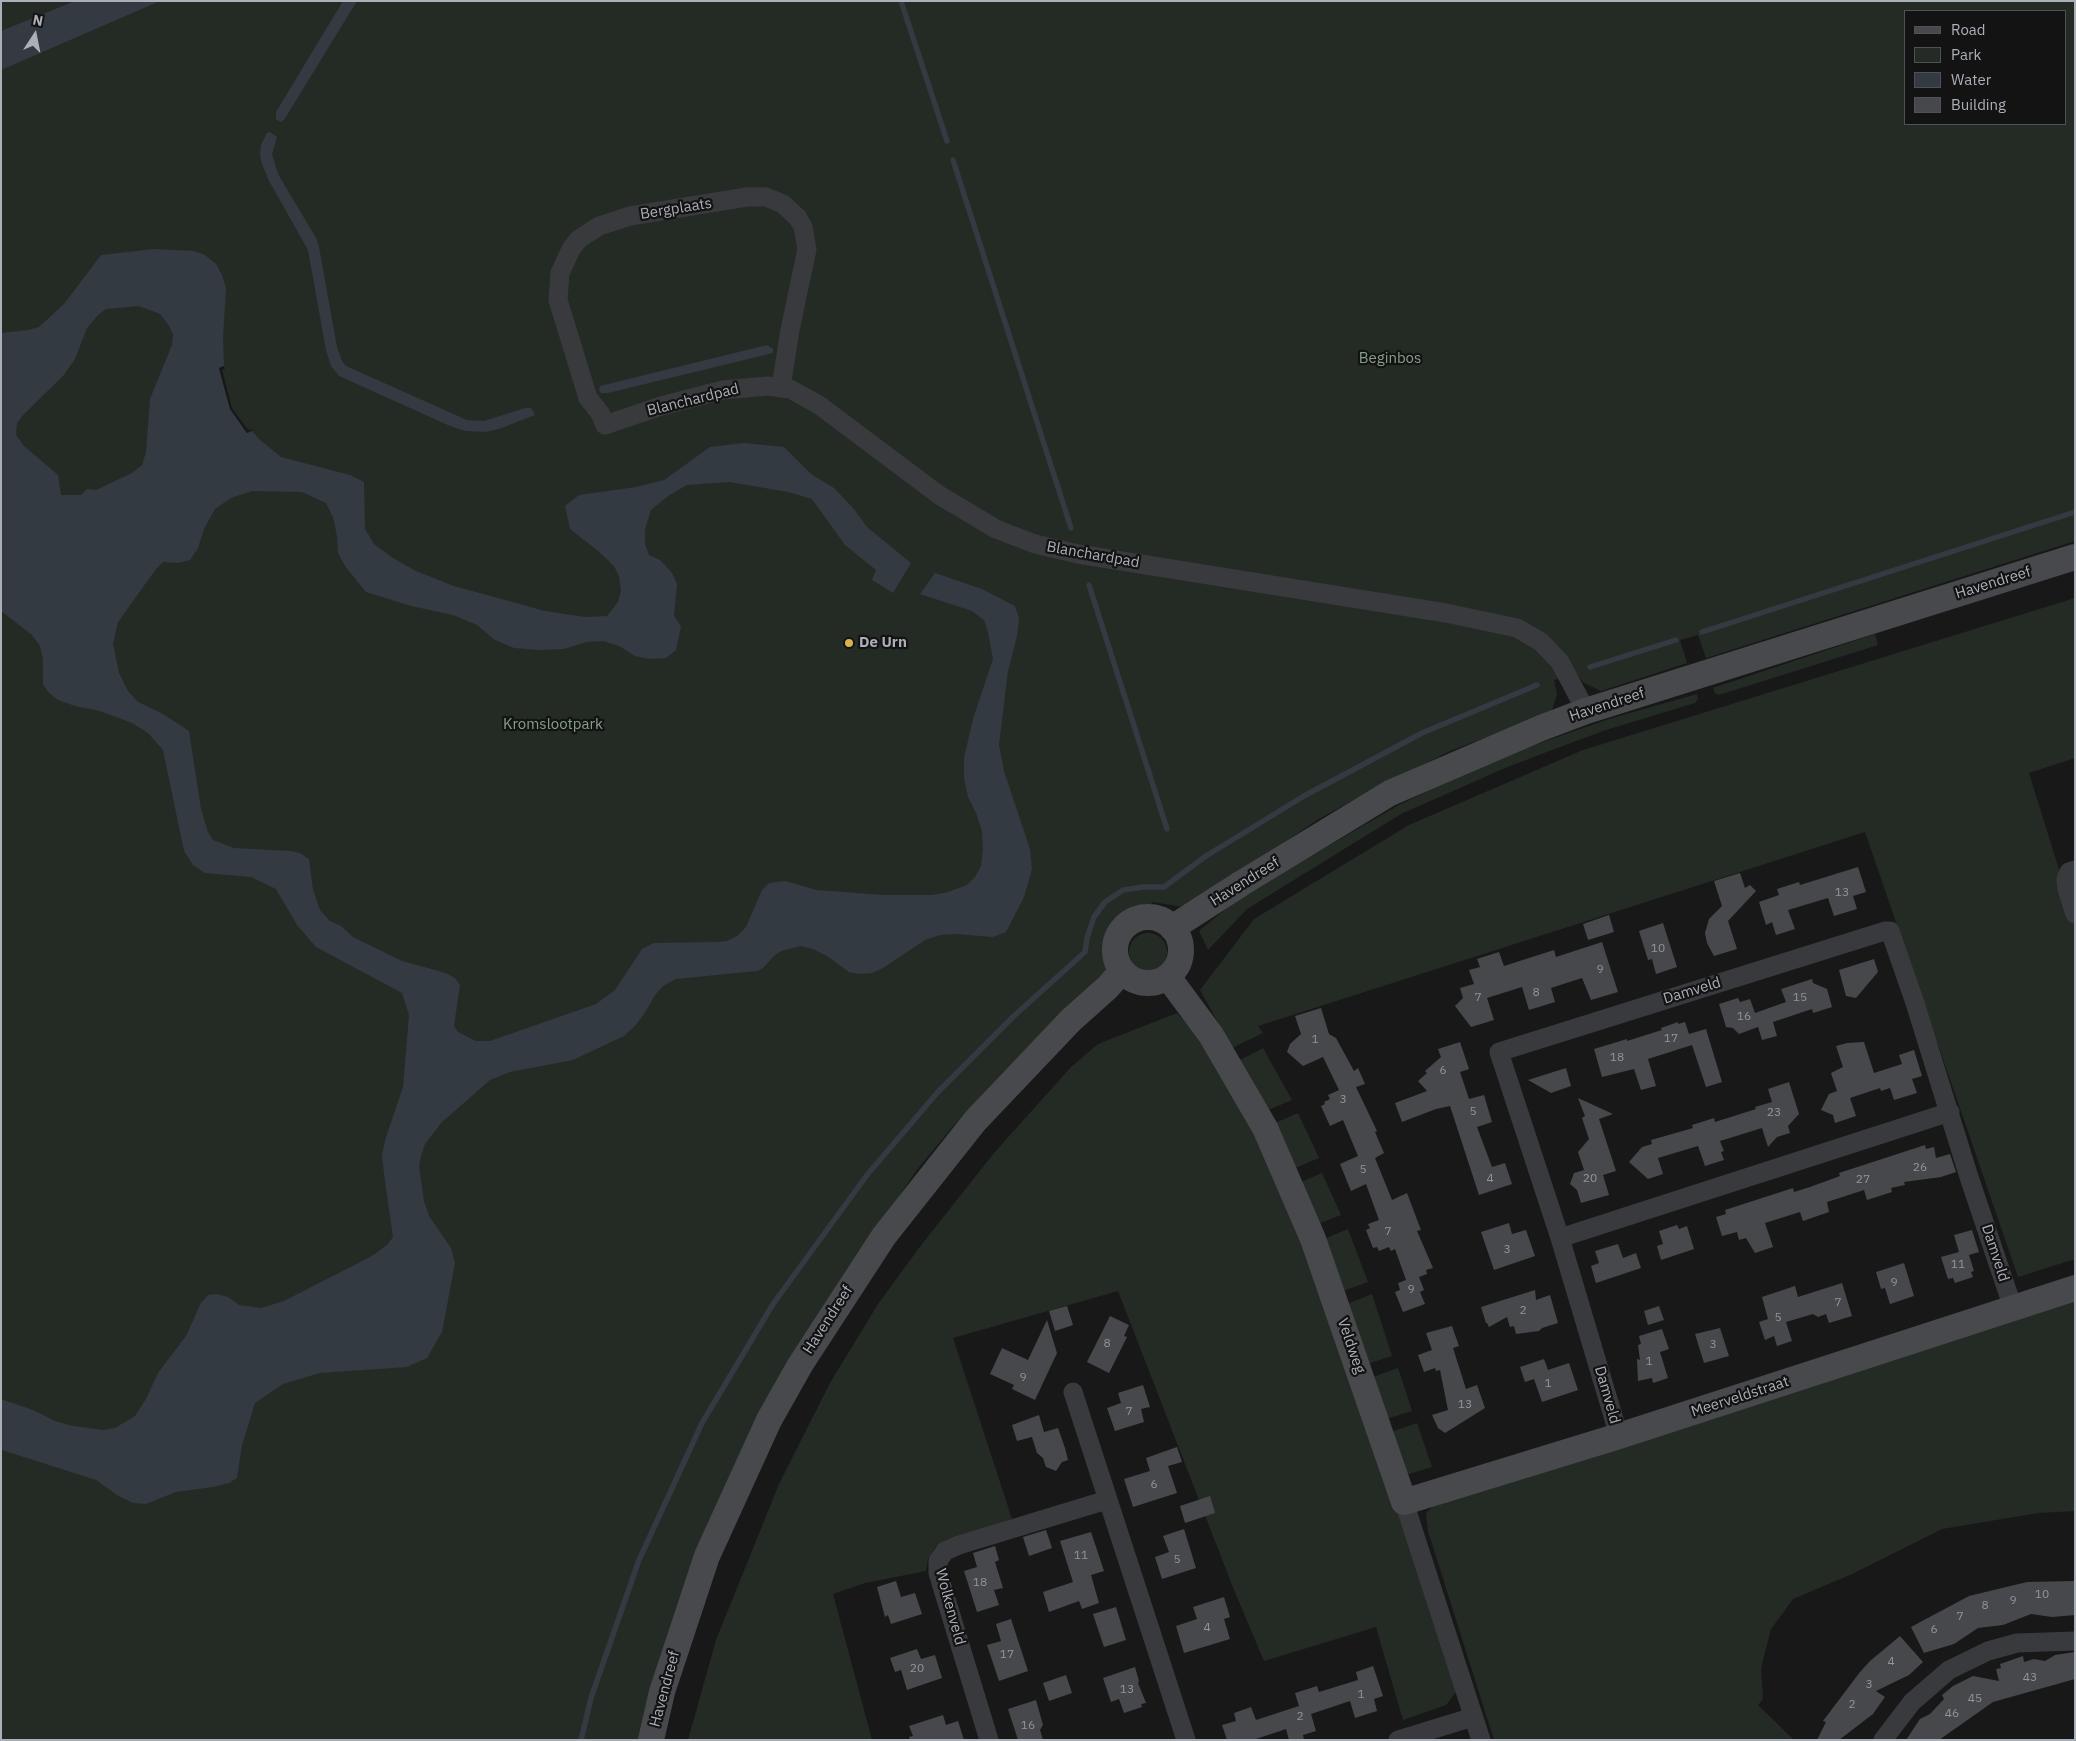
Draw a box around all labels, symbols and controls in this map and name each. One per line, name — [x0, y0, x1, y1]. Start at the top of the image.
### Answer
north arrow — [10, 10, 60, 60]
text: N — [31, 10, 45, 30]
legend — [1904, 10, 2066, 125]
text: Road — [1951, 20, 1986, 39]
text: Park — [1951, 45, 1981, 64]
text: Water — [1951, 70, 1991, 89]
text: Building — [1951, 95, 2006, 114]
street label: Bergplaats — [639, 194, 713, 224]
park label: Beginbos — [1359, 350, 1421, 368]
street label: Blanchardpad — [645, 380, 741, 420]
street label: Blanchardpad — [1045, 538, 1141, 572]
street label: Havendreef — [1953, 563, 2033, 603]
place label: De Urn — [859, 634, 907, 652]
marker: De Urn — [843, 637, 855, 649]
street label: Havendreef — [1567, 684, 1647, 726]
park label: Kromslootpark — [503, 716, 603, 734]
street label: Havendreef — [1207, 854, 1283, 910]
house number: 13 — [1835, 886, 1849, 900]
house number: 10 — [1651, 942, 1665, 956]
house number: 9 — [1596, 963, 1604, 977]
street label: Damveld — [1661, 974, 1723, 1008]
house number: 8 — [1532, 986, 1540, 1000]
house number: 7 — [1474, 991, 1482, 1005]
house number: 15 — [1793, 991, 1807, 1005]
house number: 16 — [1737, 1010, 1751, 1024]
house number: 17 — [1664, 1032, 1678, 1046]
house number: 1 — [1311, 1033, 1319, 1047]
house number: 18 — [1610, 1051, 1624, 1065]
house number: 6 — [1439, 1064, 1447, 1078]
house number: 3 — [1339, 1093, 1347, 1107]
house number: 5 — [1469, 1105, 1477, 1119]
house number: 23 — [1767, 1106, 1781, 1120]
house number: 26 — [1913, 1161, 1927, 1175]
house number: 5 — [1359, 1163, 1367, 1177]
house number: 4 — [1486, 1172, 1494, 1186]
house number: 20 — [1583, 1172, 1597, 1186]
house number: 27 — [1856, 1173, 1870, 1187]
street label: Damveld — [1977, 1222, 2013, 1284]
house number: 7 — [1384, 1225, 1392, 1239]
house number: 3 — [1503, 1243, 1511, 1257]
house number: 11 — [1951, 1258, 1965, 1272]
house number: 9 — [1890, 1276, 1898, 1290]
street label: Havendreef — [799, 1282, 857, 1358]
house number: 9 — [1407, 1283, 1415, 1297]
house number: 7 — [1834, 1296, 1842, 1310]
house number: 2 — [1519, 1304, 1527, 1318]
house number: 5 — [1774, 1311, 1782, 1325]
street label: Veldweg — [1333, 1316, 1369, 1376]
house number: 8 — [1103, 1337, 1111, 1351]
house number: 3 — [1709, 1338, 1717, 1352]
house number: 1 — [1645, 1355, 1653, 1369]
street label: Damveld — [1590, 1364, 1624, 1426]
house number: 9 — [1019, 1371, 1027, 1385]
street label: Meerveldstraat — [1689, 1373, 1791, 1421]
house number: 1 — [1544, 1377, 1552, 1391]
house number: 13 — [1458, 1398, 1472, 1412]
house number: 7 — [1125, 1405, 1133, 1419]
house number: 6 — [1150, 1478, 1158, 1492]
house number: 11 — [1074, 1549, 1088, 1563]
house number: 5 — [1173, 1553, 1181, 1567]
street label: Wolkenveld — [931, 1567, 969, 1647]
house number: 18 — [973, 1576, 987, 1590]
house number: 10 — [2035, 1588, 2049, 1602]
house number: 9 — [2009, 1594, 2017, 1608]
house number: 8 — [1981, 1599, 1989, 1613]
house number: 7 — [1956, 1610, 1964, 1624]
house number: 4 — [1203, 1621, 1211, 1635]
house number: 6 — [1930, 1623, 1938, 1637]
house number: 17 — [1000, 1648, 1014, 1662]
street label: Havendreef — [646, 1649, 684, 1729]
house number: 4 — [1887, 1655, 1895, 1669]
house number: 20 — [910, 1662, 924, 1676]
house number: 43 — [2023, 1671, 2037, 1685]
house number: 3 — [1865, 1678, 1873, 1692]
house number: 13 — [1120, 1683, 1134, 1697]
house number: 1 — [1357, 1688, 1365, 1702]
house number: 45 — [1968, 1692, 1982, 1706]
house number: 2 — [1848, 1698, 1856, 1712]
house number: 46 — [1945, 1707, 1959, 1721]
house number: 2 — [1296, 1710, 1304, 1724]
house number: 16 — [1021, 1719, 1035, 1733]

